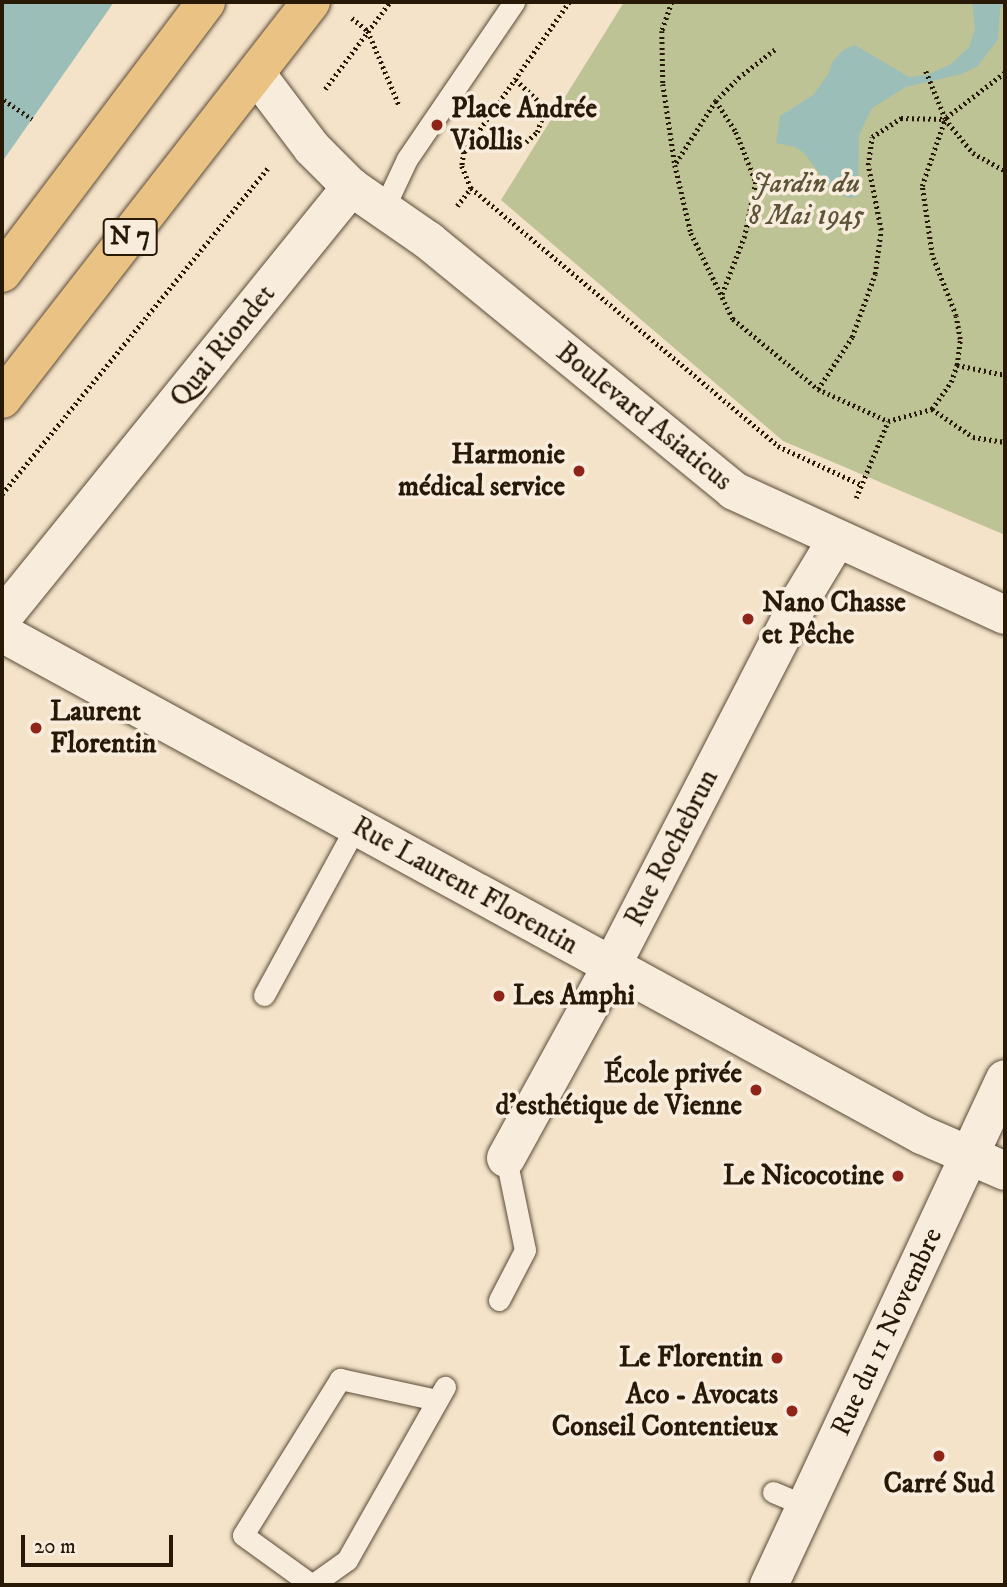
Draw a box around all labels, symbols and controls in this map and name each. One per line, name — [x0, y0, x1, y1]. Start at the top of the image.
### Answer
place label: Place Andrée Viollis — [451, 92, 597, 158]
marker: Place Andrée Viollis — [429, 117, 445, 133]
park label: Jardin du 8 Mai 1945 — [748, 167, 864, 233]
road number: N 7 — [102, 214, 158, 260]
street label: Quai Riondet — [163, 278, 283, 414]
street label: Boulevard Asiaticus — [549, 336, 739, 498]
place label: Harmonie médical service — [398, 438, 565, 504]
marker: Harmonie médical service — [571, 463, 587, 479]
place label: Nano Chasse et Pêche — [762, 586, 906, 652]
marker: Nano Chasse et Pêche — [740, 611, 756, 627]
place label: Laurent Florentin — [50, 695, 156, 761]
marker: Laurent Florentin — [28, 720, 44, 736]
street label: Rue Rochebrun — [618, 764, 726, 932]
street label: Rue Laurent Florentin — [346, 810, 584, 962]
place label: Les Amphi — [513, 979, 635, 1013]
marker: Les Amphi — [491, 988, 507, 1004]
place label: École privée d'esthétique de Vienne — [495, 1057, 742, 1123]
marker: École privée d'esthétique de Vienne — [748, 1082, 764, 1098]
place label: Le Nicocotine — [723, 1159, 884, 1193]
marker: Le Nicocotine — [890, 1168, 906, 1184]
street label: Rue du 11 Novembre — [824, 1223, 950, 1441]
place label: Le Florentin — [619, 1341, 763, 1375]
marker: Le Florentin — [769, 1350, 785, 1366]
place label: Aco - Avocats Conseil Contentieux — [552, 1378, 778, 1444]
marker: Aco - Avocats Conseil Contentieux — [784, 1403, 800, 1419]
marker: Carré Sud — [931, 1448, 947, 1464]
place label: Carré Sud — [883, 1467, 995, 1501]
scale bar — [24, 1520, 177, 1564]
text: 20 m — [34, 1534, 76, 1560]

